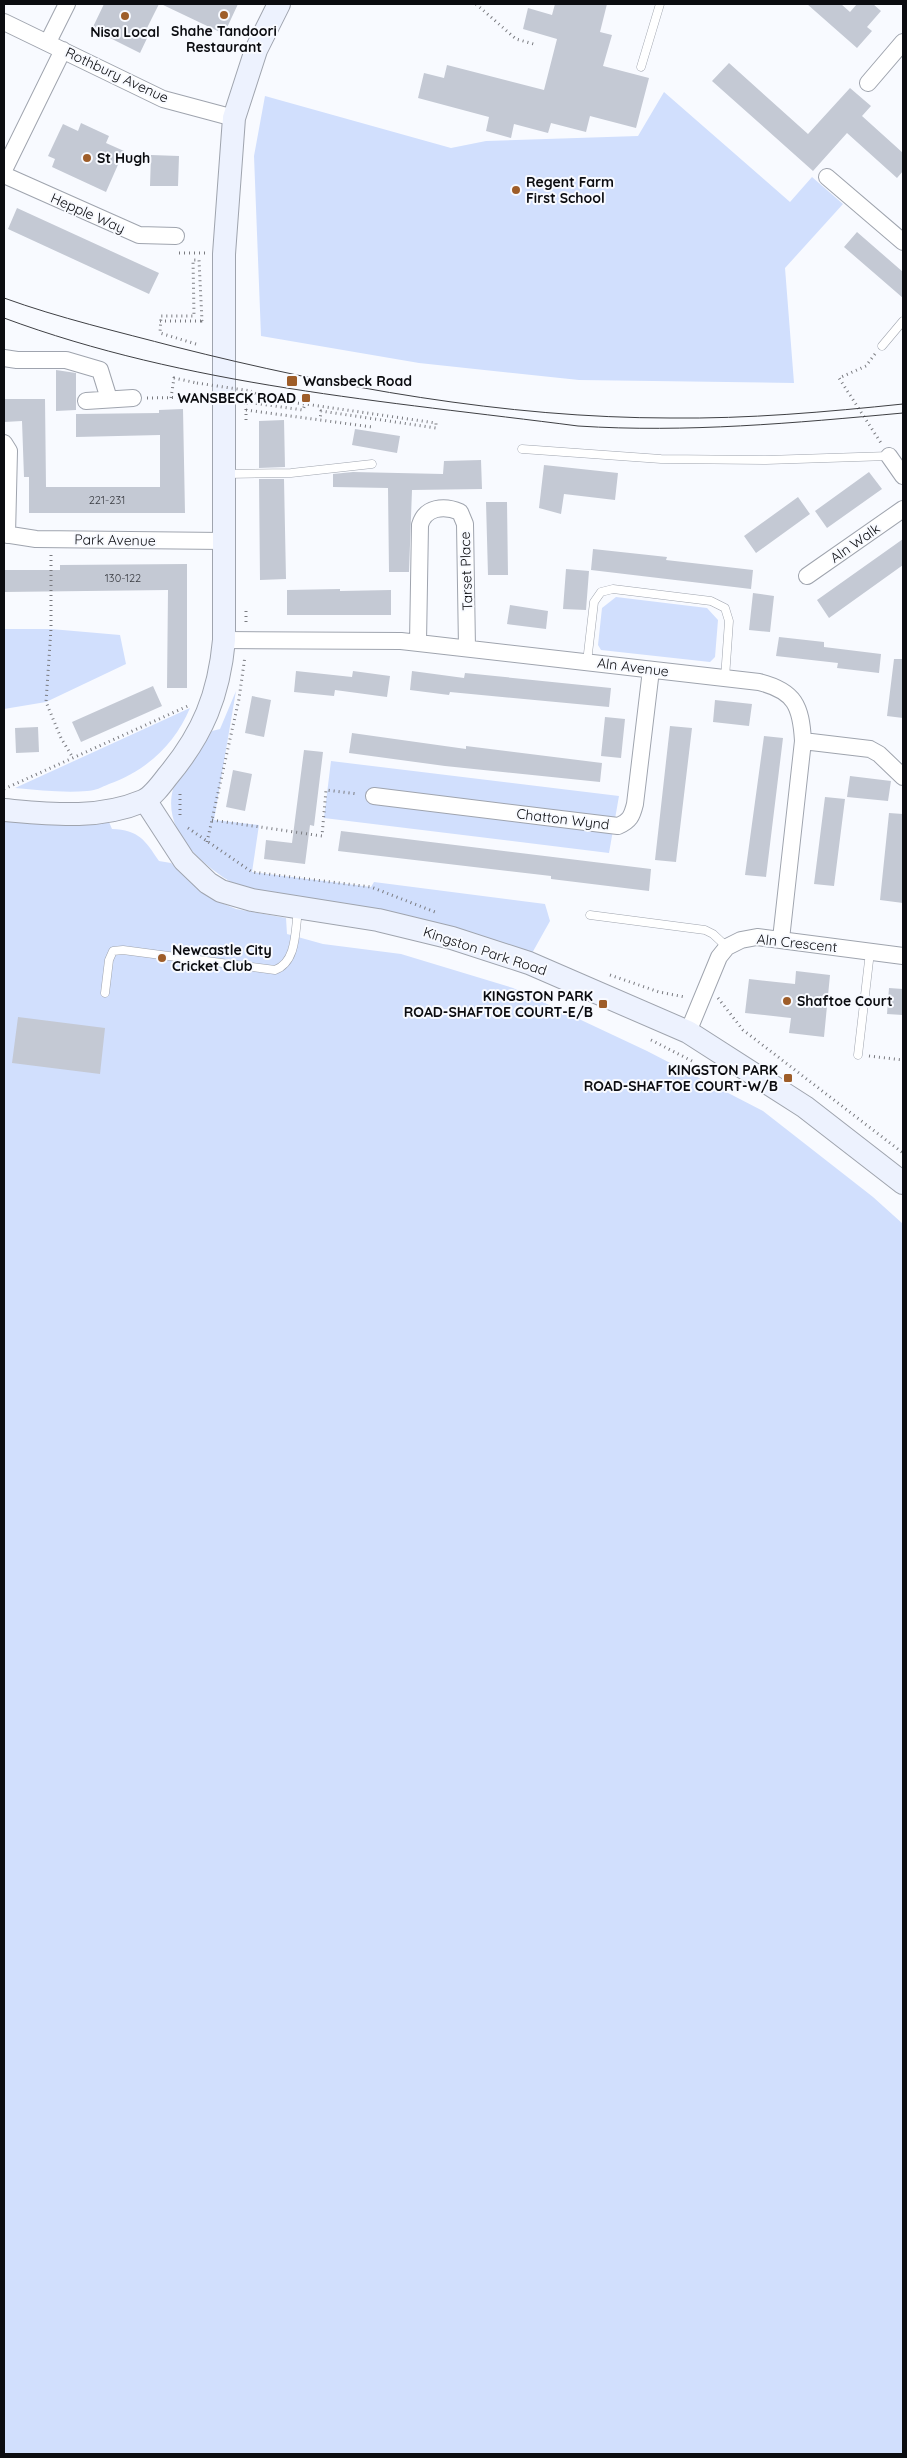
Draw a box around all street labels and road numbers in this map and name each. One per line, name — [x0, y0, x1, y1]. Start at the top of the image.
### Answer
street label: Rothbury Avenue — [62, 43, 172, 107]
street label: Hepple Way — [48, 189, 128, 237]
street label: Aln Walk — [827, 519, 883, 567]
street label: Park Avenue — [74, 530, 156, 550]
street label: Tarset Place — [456, 531, 476, 611]
street label: Aln Avenue — [596, 654, 670, 680]
street label: Chatton Wynd — [516, 804, 610, 834]
street label: Kingston Park Road — [421, 923, 549, 979]
street label: Aln Crescent — [756, 930, 838, 956]

